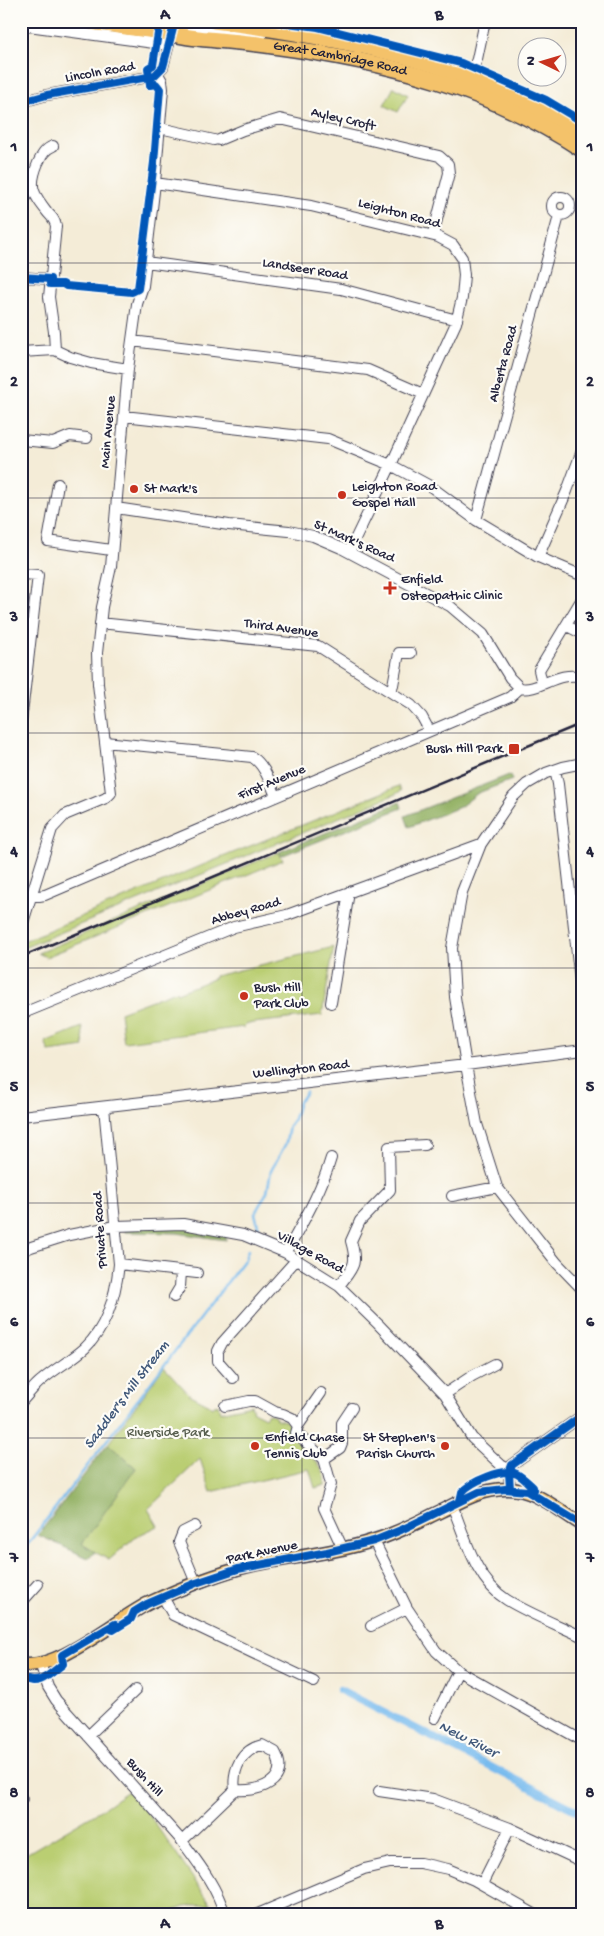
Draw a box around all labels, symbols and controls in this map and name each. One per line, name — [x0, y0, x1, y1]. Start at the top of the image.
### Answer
text: A — [159, 7, 171, 26]
text: B — [434, 7, 444, 26]
street label: Great Cambridge Road — [272, 38, 411, 81]
north arrow — [516, 38, 566, 88]
text: N — [523, 56, 540, 66]
street label: Lincoln Road — [64, 58, 138, 87]
street label: Ayley Croft — [309, 104, 378, 136]
text: 1 — [10, 139, 17, 158]
text: 1 — [586, 139, 593, 158]
street label: Leighton Road — [356, 195, 444, 234]
street label: Landseer Road — [261, 255, 351, 285]
street label: Alberta Road — [486, 322, 523, 404]
text: 2 — [10, 374, 18, 393]
text: 2 — [586, 374, 594, 393]
street label: Main Avenue — [97, 394, 121, 469]
place label: Leighton Road Gospel Hall — [352, 479, 438, 512]
place label: St Mark's — [144, 481, 198, 498]
marker: St Mark's — [128, 483, 140, 495]
marker: Leighton Road Gospel Hall — [336, 489, 348, 501]
street label: St Mark's Road — [311, 517, 399, 568]
place label: Enfield Osteopathic Clinic — [401, 572, 503, 605]
marker: Enfield Osteopathic Clinic — [383, 581, 397, 595]
text: 3 — [9, 609, 18, 628]
text: 3 — [585, 609, 594, 628]
street label: Third Avenue — [242, 615, 320, 643]
place label: Bush Hill Park — [425, 741, 505, 758]
marker: Bush Hill Park — [507, 742, 521, 756]
street label: First Avenue — [235, 761, 309, 805]
text: 4 — [9, 844, 18, 863]
text: 4 — [585, 844, 594, 863]
street label: Abbey Road — [210, 894, 284, 930]
place label: Bush Hill Park Club — [253, 980, 309, 1013]
marker: Bush Hill Park Club — [238, 990, 250, 1002]
street label: Wellington Road — [252, 1056, 352, 1083]
text: 5 — [10, 1079, 19, 1098]
text: 5 — [586, 1079, 595, 1098]
street label: Private Road — [90, 1189, 112, 1270]
street label: Village Road — [273, 1227, 348, 1279]
text: 6 — [10, 1314, 19, 1333]
text: 6 — [586, 1314, 595, 1333]
water label: Saddler's Mill Stream — [80, 1337, 174, 1453]
park label: Riverside Park — [127, 1425, 211, 1442]
place label: Enfield Chase Tennis Club — [264, 1430, 346, 1463]
place label: St Stephen's Parish Church — [356, 1430, 436, 1463]
marker: Enfield Chase Tennis Club — [249, 1440, 261, 1452]
marker: St Stephen's Parish Church — [439, 1440, 451, 1452]
street label: Park Avenue — [224, 1537, 300, 1569]
text: 7 — [9, 1550, 19, 1569]
text: 7 — [585, 1550, 595, 1569]
water label: New River — [436, 1718, 503, 1764]
street label: Bush Hill — [121, 1754, 166, 1801]
text: 8 — [10, 1785, 19, 1804]
text: 8 — [586, 1785, 595, 1804]
text: A — [159, 1916, 171, 1935]
text: B — [434, 1916, 444, 1935]

